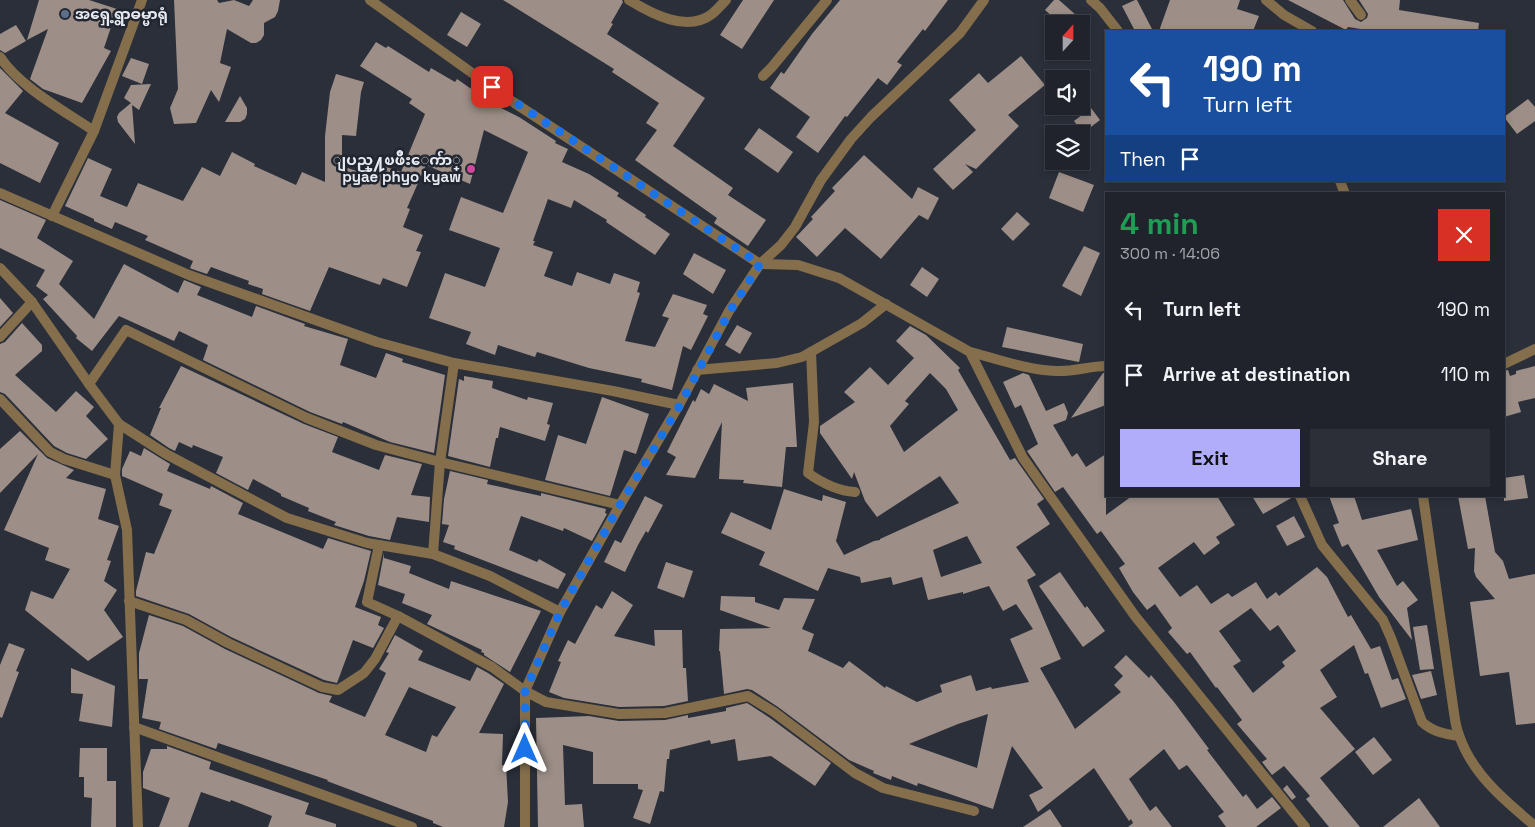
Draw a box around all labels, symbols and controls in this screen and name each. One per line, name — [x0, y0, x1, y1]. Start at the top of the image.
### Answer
place label: အရှေ့ရွာဓမ္မာရုံ — [75, 4, 168, 26]
marker: အရှေ့ရွာဓမ္မာရုံ — [59, 8, 71, 20]
north arrow — [1045, 15, 1090, 60]
map controls — [1045, 15, 1090, 170]
text: 190 m — [1203, 47, 1302, 91]
icon: left — [1120, 50, 1185, 115]
pin — [471, 66, 513, 108]
button: sound — [1045, 70, 1090, 115]
icon: arrive — [478, 73, 506, 101]
text: Turn left — [1203, 90, 1293, 118]
button: layers — [1045, 125, 1090, 170]
icon: arrive — [1176, 145, 1204, 173]
text: Then — [1120, 147, 1166, 172]
place label: ျပည္႔ၿဖိဳးေက်ာ္ pyae phyo kyaw — [333, 150, 461, 186]
marker: ျပည္႔ၿဖိဳးေက်ာ္ pyae phyo kyaw — [465, 163, 477, 175]
text: 4 min — [1120, 204, 1199, 243]
button: close — [1438, 209, 1490, 261]
text: 300 m · 14:06 — [1120, 243, 1220, 264]
icon: left — [1120, 296, 1148, 324]
text: Turn left — [1163, 297, 1241, 322]
text: 190 m — [1437, 297, 1490, 322]
icon: arrive — [1120, 361, 1148, 389]
text: Arrive at destination — [1163, 362, 1351, 387]
text: 110 m — [1441, 362, 1490, 387]
button: Exit — [1120, 429, 1300, 487]
button: Share — [1310, 429, 1490, 487]
position arrow — [498, 722, 550, 774]

